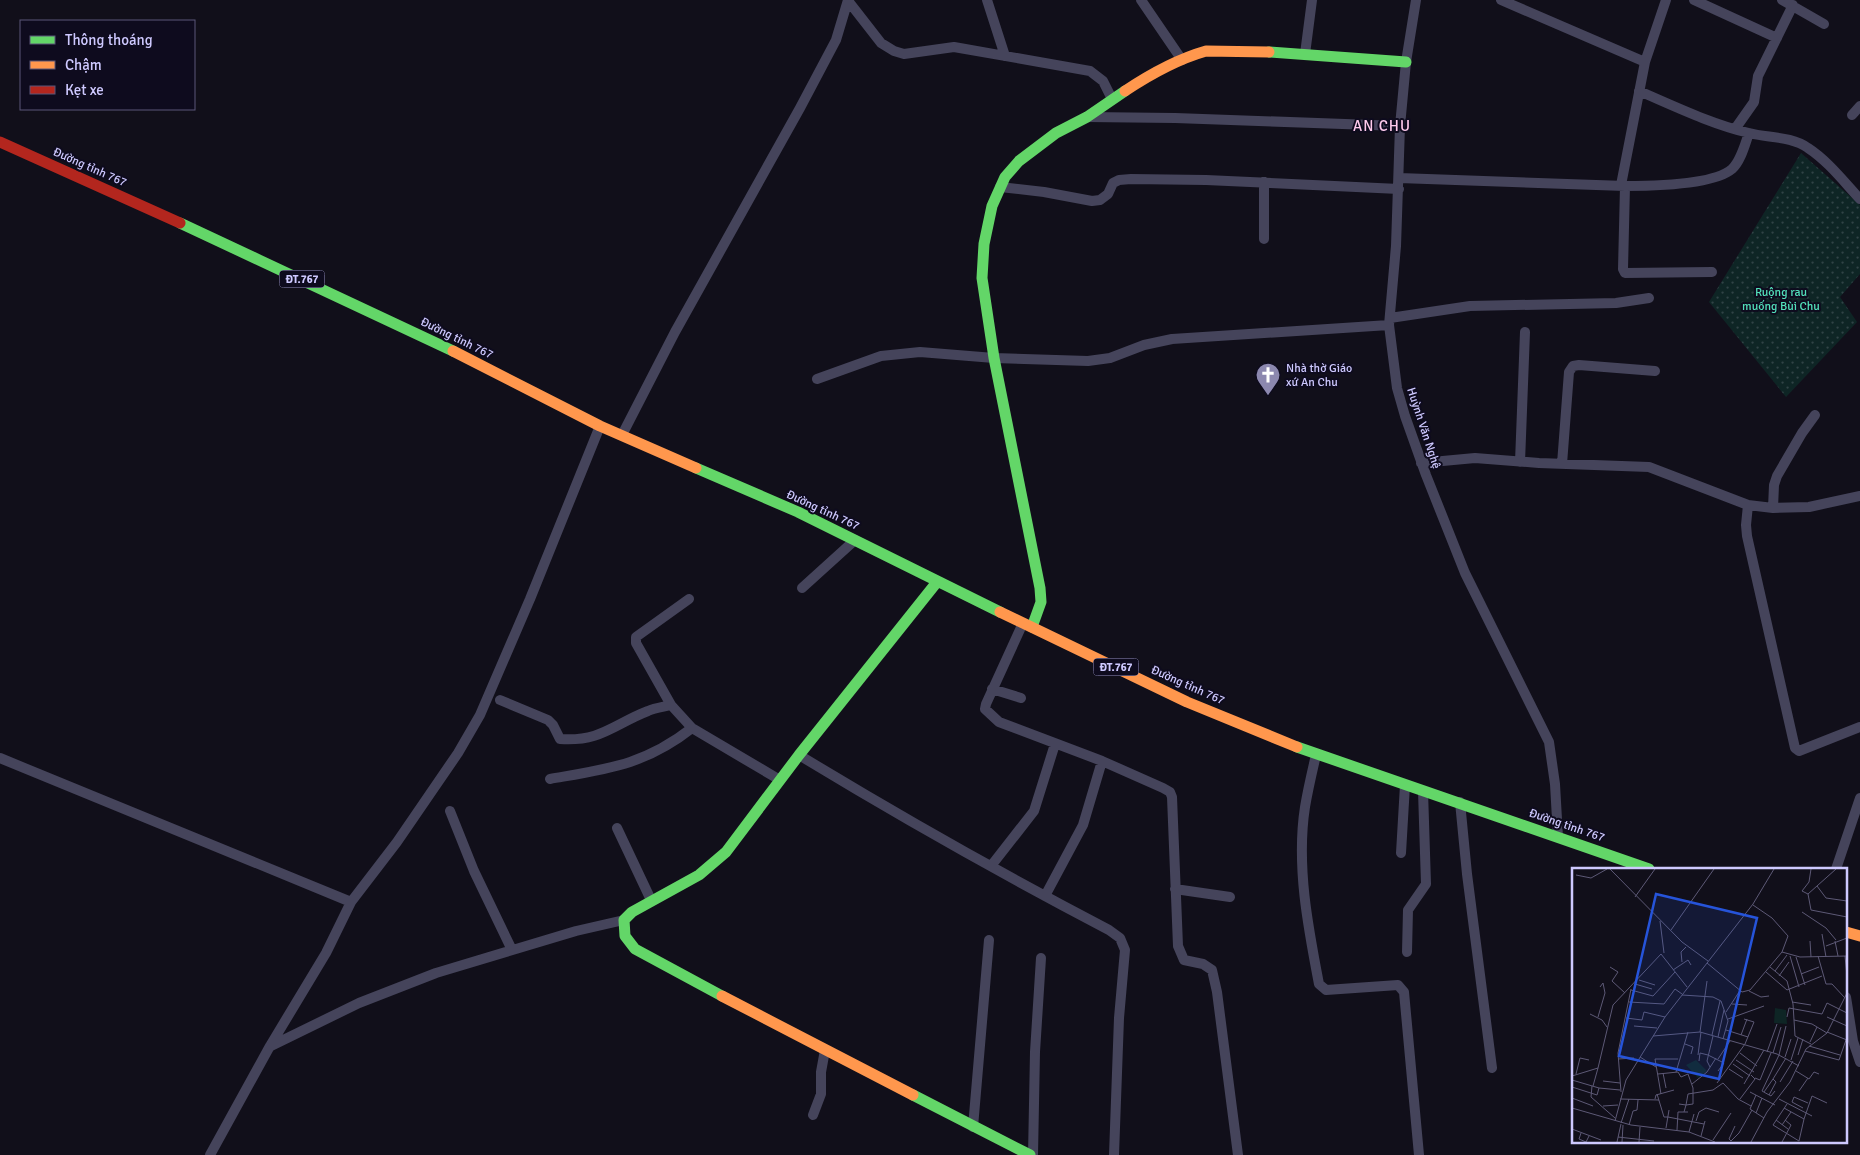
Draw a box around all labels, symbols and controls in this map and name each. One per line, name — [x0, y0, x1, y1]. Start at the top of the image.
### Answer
legend — [20, 20, 195, 110]
text: Thông thoáng — [65, 31, 153, 49]
text: Chậm — [65, 56, 102, 74]
text: Kẹt xe — [65, 81, 104, 99]
district label: AN CHU — [1353, 117, 1411, 135]
street label: Đường tỉnh 767 — [51, 145, 129, 190]
road number: ĐT.767 — [280, 270, 324, 288]
park label: Ruộng rau muống Bùi Chu — [1742, 285, 1820, 314]
street label: Đường tỉnh 767 — [418, 314, 496, 363]
place label: Nhà thờ Giáo xứ An Chu — [1286, 361, 1352, 390]
church icon: Nhà thờ Giáo xứ An Chu — [1255, 362, 1281, 396]
street label: Huỳnh Văn Nghệ — [1403, 386, 1444, 471]
street label: Đường tỉnh 767 — [784, 487, 862, 534]
road number: ĐT.767 — [1094, 659, 1138, 676]
street label: Đường tỉnh 767 — [1149, 663, 1227, 708]
street label: Đường tỉnh 767 — [1527, 806, 1607, 845]
inset map — [1572, 868, 1848, 1142]

